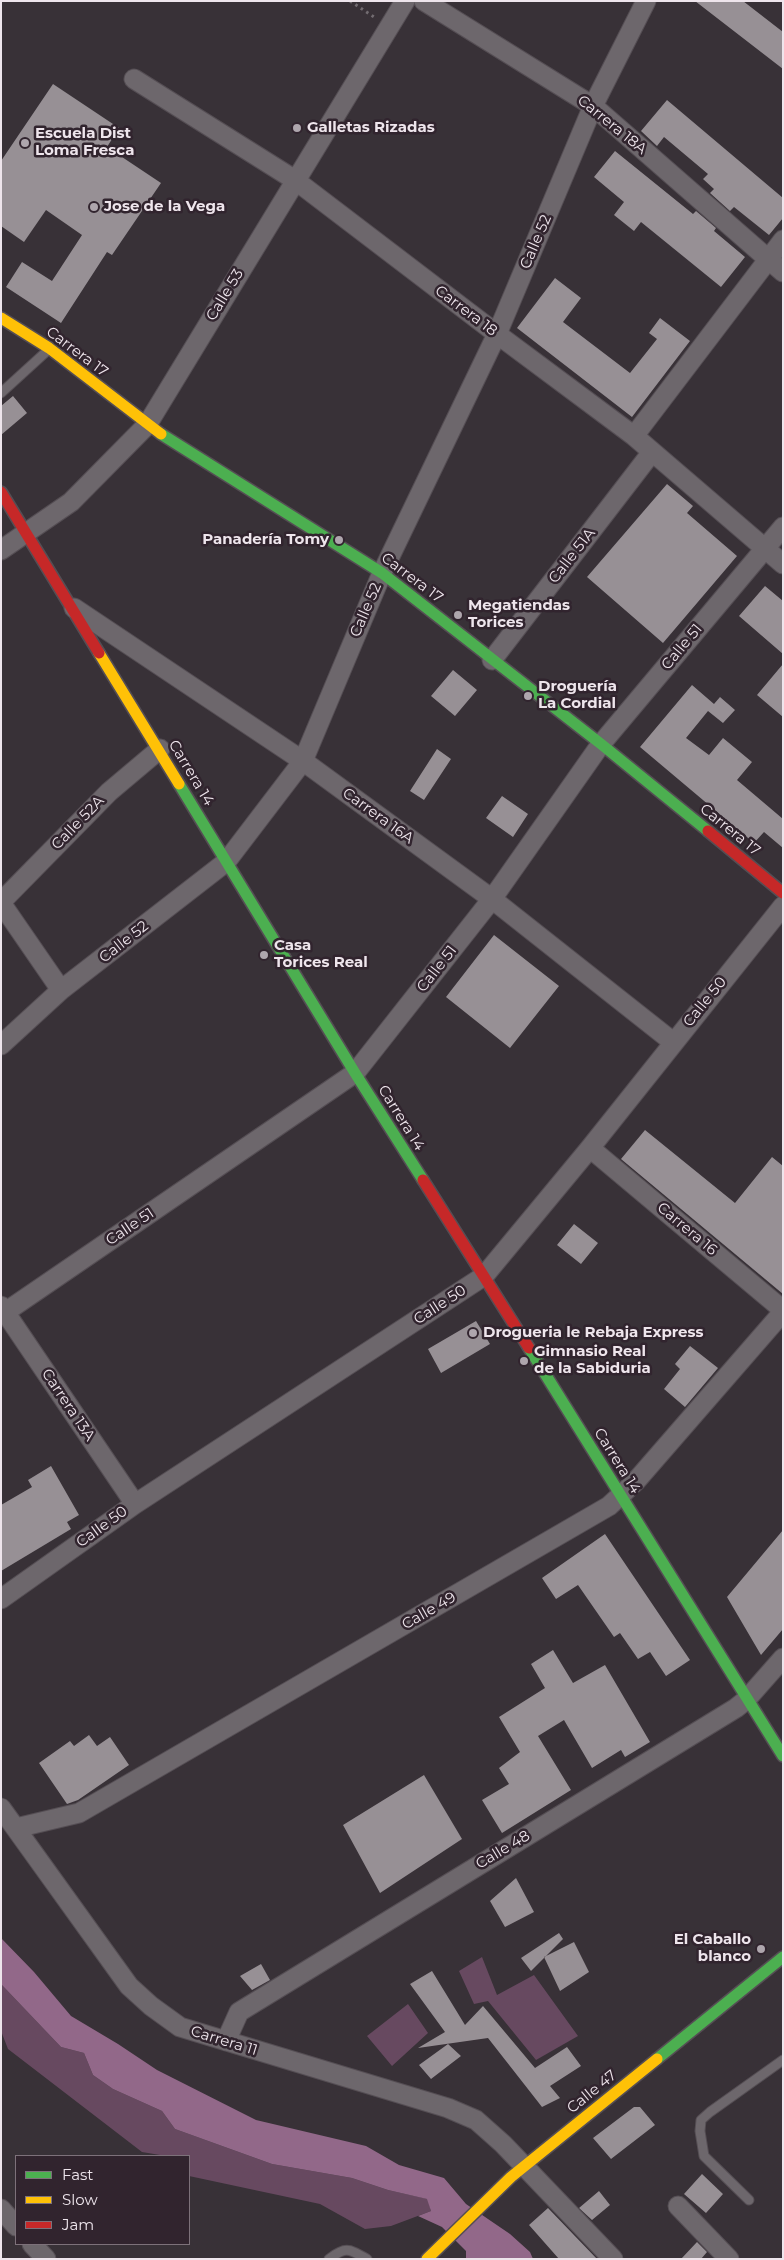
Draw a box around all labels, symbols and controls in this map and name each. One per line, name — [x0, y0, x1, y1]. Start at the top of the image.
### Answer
street label: Carrera 18A — [574, 92, 650, 158]
place label: Galletas Rizadas — [307, 119, 435, 137]
marker: Galletas Rizadas — [291, 122, 303, 134]
place label: Escuela Dist Loma Fresca — [35, 125, 134, 160]
marker: Escuela Dist Loma Fresca — [19, 137, 31, 149]
place label: Jose de la Vega — [104, 198, 225, 216]
marker: Jose de la Vega — [88, 201, 100, 213]
street label: Calle 52 — [517, 212, 555, 272]
street label: Calle 53 — [203, 266, 247, 324]
street label: Carrera 18 — [431, 282, 501, 340]
street label: Carrera 17 — [43, 323, 111, 381]
street label: Calle 51A — [545, 525, 599, 587]
place label: Panadería Tomy — [202, 531, 329, 549]
marker: Panadería Tomy — [333, 534, 345, 546]
street label: Carrera 17 — [378, 549, 446, 607]
street label: Calle 52 — [347, 580, 385, 640]
place label: Megatiendas Torices — [468, 597, 570, 632]
marker: Megatiendas Torices — [452, 609, 464, 621]
street label: Calle 51 — [658, 620, 706, 674]
place label: Droguería La Cordial — [538, 678, 617, 713]
marker: Droguería La Cordial — [522, 690, 534, 702]
street label: Carrera 14 — [164, 737, 218, 809]
street label: Carrera 16A — [339, 784, 417, 848]
street label: Calle 52A — [48, 792, 108, 854]
street label: Carrera 17 — [696, 800, 764, 860]
street label: Calle 52 — [96, 917, 152, 967]
place label: Casa Torices Real — [274, 937, 368, 972]
street label: Calle 51 — [413, 942, 461, 996]
marker: Casa Torices Real — [258, 949, 270, 961]
street label: Calle 50 — [679, 973, 731, 1031]
street label: Carrera 14 — [374, 1082, 428, 1154]
street label: Carrera 16 — [653, 1199, 721, 1259]
street label: Calle 51 — [102, 1204, 158, 1250]
street label: Calle 50 — [410, 1281, 470, 1329]
place label: Drogueria le Rebaja Express — [483, 1324, 704, 1342]
marker: Drogueria le Rebaja Express — [467, 1327, 479, 1339]
place label: Gimnasio Real de la Sabiduria — [534, 1343, 651, 1378]
marker: Gimnasio Real de la Sabiduria — [518, 1355, 530, 1367]
street label: Carrera 13A — [37, 1366, 99, 1444]
street label: Carrera 14 — [590, 1425, 644, 1497]
street label: Calle 50 — [73, 1502, 131, 1552]
street label: Calle 49 — [399, 1588, 459, 1634]
street label: Calle 48 — [473, 1827, 533, 1873]
place label: El Caballo blanco — [674, 1931, 751, 1966]
marker: El Caballo blanco — [755, 1943, 767, 1955]
street label: Carrera 11 — [188, 2022, 260, 2060]
street label: Calle 47 — [564, 2067, 620, 2117]
legend — [15, 2155, 190, 2245]
text: Fast — [62, 2165, 93, 2184]
text: Slow — [62, 2190, 98, 2209]
text: Jam — [62, 2215, 94, 2234]

